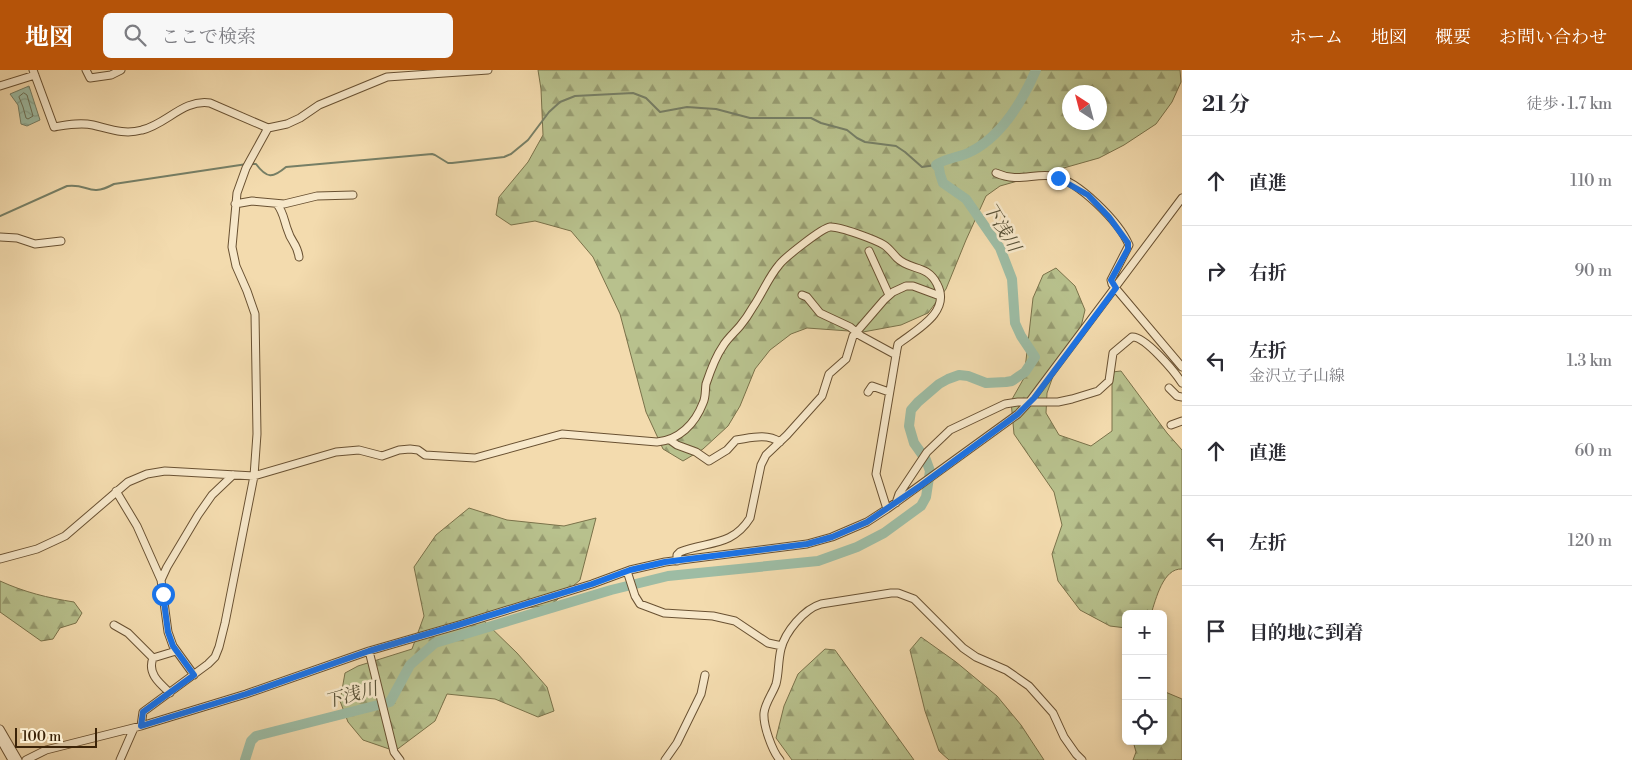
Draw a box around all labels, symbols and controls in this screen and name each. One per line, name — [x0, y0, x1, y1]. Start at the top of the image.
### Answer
search box — [103, 13, 453, 58]
icon: search — [121, 21, 149, 49]
text: 地図 — [25, 23, 73, 53]
text: ここで検索 — [161, 25, 256, 49]
text: ホーム — [1289, 26, 1343, 49]
text: 地図 — [1371, 26, 1407, 49]
text: 概要 — [1435, 26, 1471, 49]
text: お問い合わせ — [1499, 26, 1607, 49]
north arrow — [1062, 85, 1107, 130]
text: 21 分 — [1202, 92, 1250, 118]
text: 徒歩 · 1.7 km — [1526, 94, 1612, 114]
route end — [1047, 167, 1070, 190]
icon: ahead — [1202, 167, 1230, 195]
text: 直進 — [1249, 171, 1287, 195]
text: 110 m — [1570, 171, 1612, 191]
water label: 下浅川 — [978, 198, 1026, 258]
icon: right — [1202, 257, 1230, 285]
text: 右折 — [1249, 261, 1287, 285]
text: 90 m — [1574, 261, 1612, 281]
text: 左折 — [1249, 339, 1287, 363]
icon: left — [1202, 347, 1230, 375]
text: 1.3 km — [1567, 351, 1612, 371]
text: 金沢立子山線 — [1249, 366, 1345, 386]
icon: ahead — [1202, 437, 1230, 465]
text: 直進 — [1249, 441, 1287, 465]
text: 60 m — [1574, 441, 1612, 461]
icon: left — [1202, 527, 1230, 555]
text: 左折 — [1249, 531, 1287, 555]
text: 120 m — [1568, 531, 1612, 551]
route start — [152, 583, 175, 606]
map controls — [1122, 610, 1167, 745]
button: + — [1122, 610, 1167, 655]
icon: arrive — [1202, 617, 1230, 645]
text: 目的地に到着 — [1249, 621, 1363, 645]
button: − — [1122, 655, 1167, 700]
water label: 下浅川 — [322, 677, 382, 714]
button: locate — [1122, 700, 1167, 745]
scale bar — [15, 725, 98, 748]
text: 100 m — [22, 728, 61, 746]

